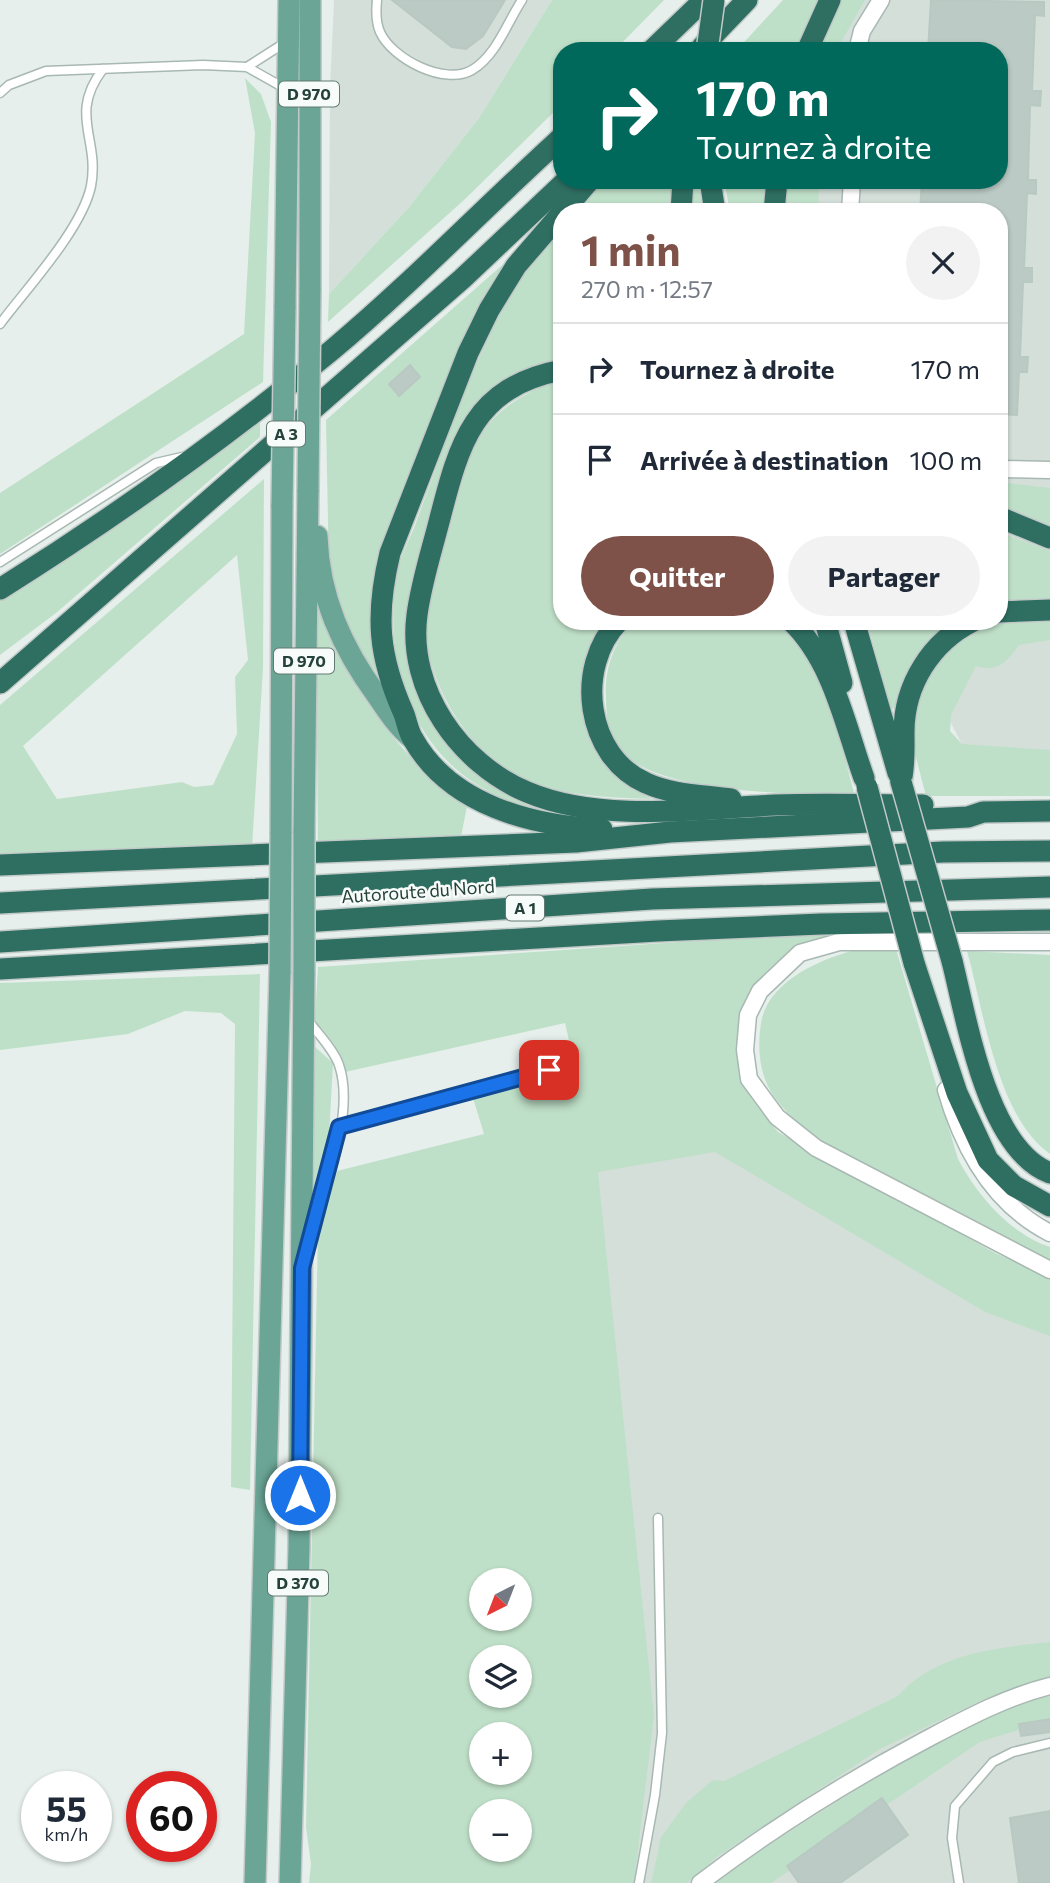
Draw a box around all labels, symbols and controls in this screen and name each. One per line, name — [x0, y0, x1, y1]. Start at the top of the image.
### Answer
text: 170 m — [696, 66, 829, 126]
icon: right — [581, 70, 672, 161]
road number: D 970 — [279, 82, 339, 106]
text: Tournez à droite — [696, 126, 932, 166]
text: 1 min — [581, 223, 681, 275]
button: close — [906, 226, 980, 300]
text: 270 m · 12:57 — [581, 275, 713, 303]
icon: right — [581, 350, 619, 388]
text: Tournez à droite — [640, 353, 835, 384]
text: 170 m — [911, 353, 980, 384]
road number: A 3 — [267, 422, 305, 446]
icon: arrive — [581, 441, 619, 479]
text: Arrivée à destination — [640, 444, 888, 475]
text: 100 m — [909, 444, 982, 475]
button: Quitter — [581, 536, 774, 616]
button: Partager — [788, 536, 980, 616]
road number: D 970 — [274, 648, 334, 674]
street label: Autoroute du Nord — [341, 875, 495, 907]
road number: A 1 — [506, 896, 544, 920]
pin — [519, 1040, 579, 1100]
icon: arrive — [530, 1051, 568, 1089]
position arrow — [263, 1458, 337, 1532]
north arrow — [469, 1568, 532, 1631]
map controls — [469, 1568, 532, 1862]
road number: D 370 — [268, 1570, 328, 1596]
button: layers — [469, 1645, 532, 1708]
button: + — [469, 1722, 532, 1785]
speed limit sign: 60 — [126, 1771, 217, 1862]
text: 55 — [46, 1786, 87, 1829]
button: − — [469, 1799, 532, 1862]
text: km/h — [45, 1823, 88, 1845]

